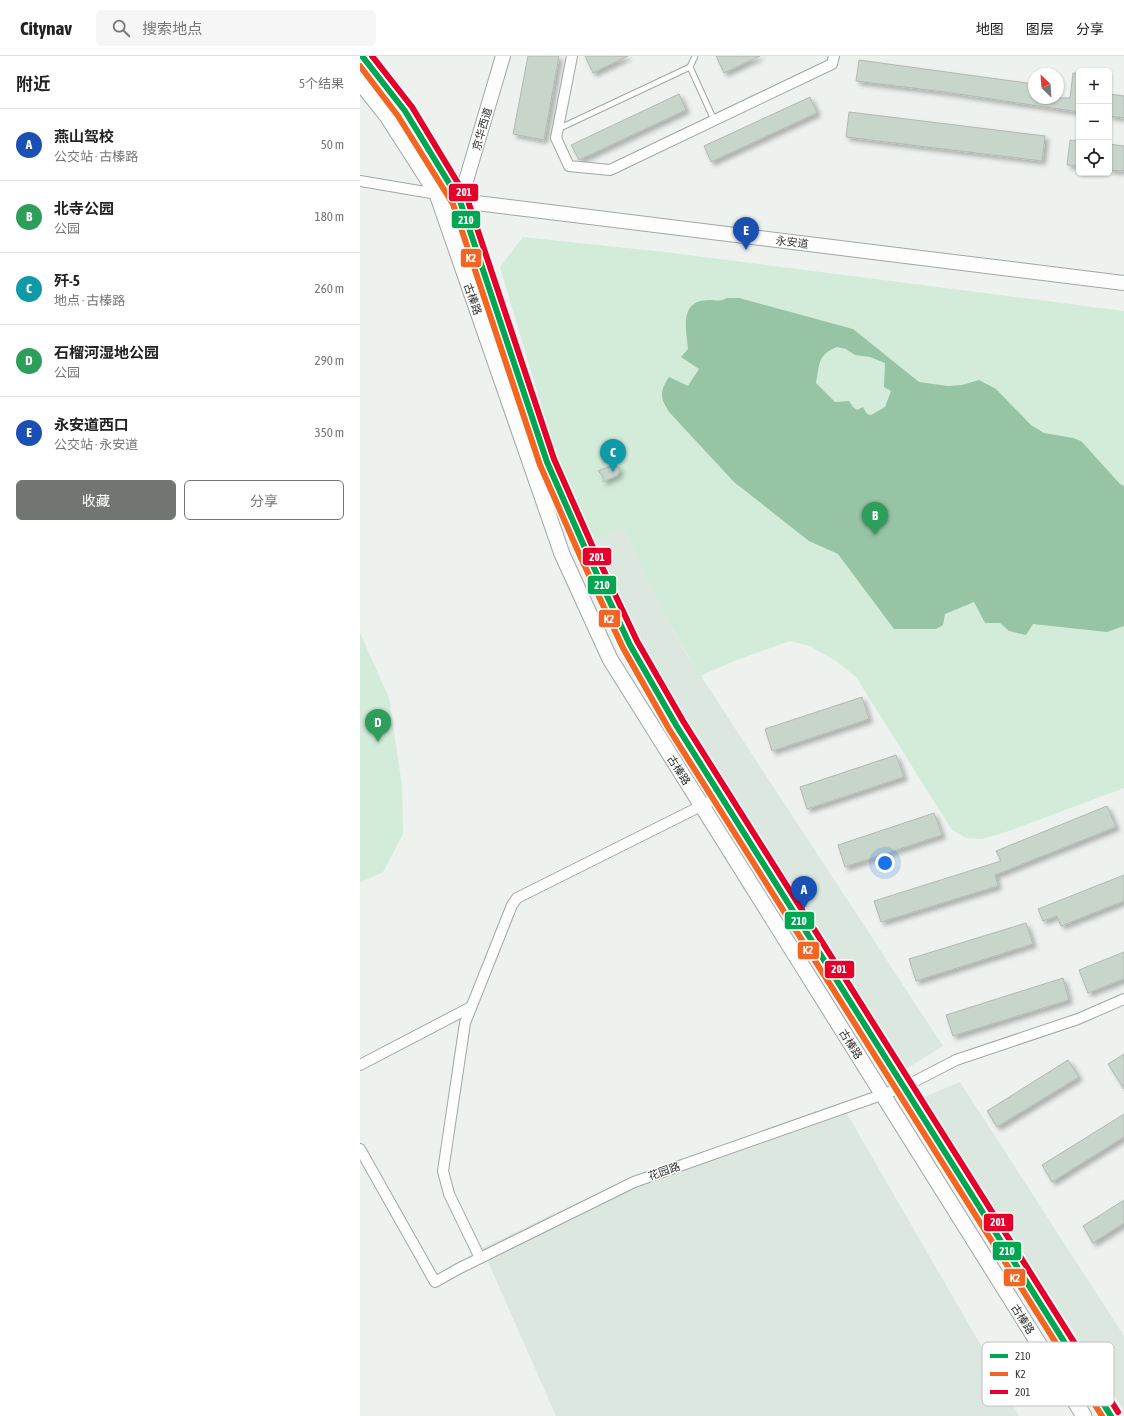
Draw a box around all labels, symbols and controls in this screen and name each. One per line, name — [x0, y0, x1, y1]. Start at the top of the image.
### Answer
search box — [96, 10, 376, 46]
text: Citynav — [20, 17, 72, 39]
icon: search — [110, 17, 132, 39]
text: 搜索地点 — [142, 20, 202, 37]
text: 地图 — [976, 21, 1004, 37]
text: 图层 — [1026, 21, 1054, 37]
text: 分享 — [1076, 21, 1104, 37]
north arrow — [1028, 68, 1064, 104]
map controls — [1076, 68, 1112, 176]
button: + — [1076, 68, 1112, 104]
text: 附近 — [16, 74, 50, 94]
text: 5个结果 — [299, 76, 344, 91]
button: − — [1076, 104, 1112, 140]
street label: 京华西道 — [470, 106, 494, 152]
text: 燕山驾校 — [54, 128, 114, 145]
text: A — [26, 137, 32, 152]
text: 50 m — [321, 137, 344, 152]
button: locate — [1076, 140, 1112, 176]
text: 公交站 · 古榛路 — [54, 149, 138, 164]
line badge: 201 — [448, 183, 479, 202]
text: 201 — [456, 186, 472, 198]
text: 北寺公园 — [54, 200, 114, 217]
text: B — [26, 209, 32, 224]
text: 180 m — [315, 209, 344, 224]
line badge: 210 — [451, 210, 481, 229]
text: 210 — [458, 214, 474, 226]
pin: E — [733, 217, 759, 250]
text: 公园 — [54, 221, 80, 236]
street label: 永安道 — [775, 234, 809, 250]
line badge: K2 — [460, 248, 482, 268]
text: K2 — [466, 252, 476, 264]
text: 歼-5 — [54, 272, 80, 289]
text: C — [26, 281, 32, 296]
text: 260 m — [315, 281, 344, 296]
street label: 古榛路 — [462, 281, 484, 317]
text: 地点 · 古榛路 — [54, 293, 125, 308]
text: 石榴河湿地公园 — [54, 344, 159, 361]
text: D — [25, 353, 33, 368]
text: 290 m — [315, 353, 344, 368]
text: 公园 — [54, 365, 80, 380]
text: 永安道西口 — [54, 416, 129, 433]
text: E — [26, 425, 32, 440]
text: 350 m — [315, 425, 344, 440]
text: 公交站 · 永安道 — [54, 437, 138, 452]
pin: C — [600, 439, 626, 472]
button: 收藏 — [16, 480, 176, 520]
button: 分享 — [184, 480, 344, 520]
pin: B — [862, 502, 888, 535]
line badge: 201 — [582, 547, 612, 566]
text: 201 — [589, 551, 605, 563]
line badge: 210 — [587, 575, 617, 595]
text: 210 — [594, 579, 610, 591]
line badge: K2 — [598, 609, 621, 628]
text: K2 — [604, 613, 614, 625]
pin: D — [365, 709, 391, 742]
street label: 古榛路 — [665, 753, 693, 787]
your location — [875, 853, 895, 873]
pin: A — [791, 876, 817, 909]
line badge: 210 — [784, 911, 815, 930]
text: 210 — [791, 915, 807, 927]
line badge: K2 — [797, 941, 820, 960]
text: K2 — [803, 944, 813, 956]
line badge: 201 — [824, 960, 855, 979]
text: 201 — [831, 963, 847, 975]
street label: 古榛路 — [837, 1027, 865, 1061]
street label: 花园路 — [646, 1160, 682, 1182]
line badge: 201 — [983, 1213, 1014, 1232]
text: 201 — [990, 1216, 1006, 1228]
line badge: 210 — [992, 1241, 1022, 1261]
text: 210 — [999, 1245, 1015, 1257]
line badge: K2 — [1003, 1268, 1026, 1287]
text: K2 — [1010, 1272, 1020, 1284]
street label: 古榛路 — [1009, 1302, 1037, 1336]
legend — [982, 1342, 1114, 1406]
text: 210 — [1015, 1350, 1031, 1362]
text: K2 — [1015, 1368, 1026, 1380]
text: 201 — [1015, 1386, 1031, 1398]

